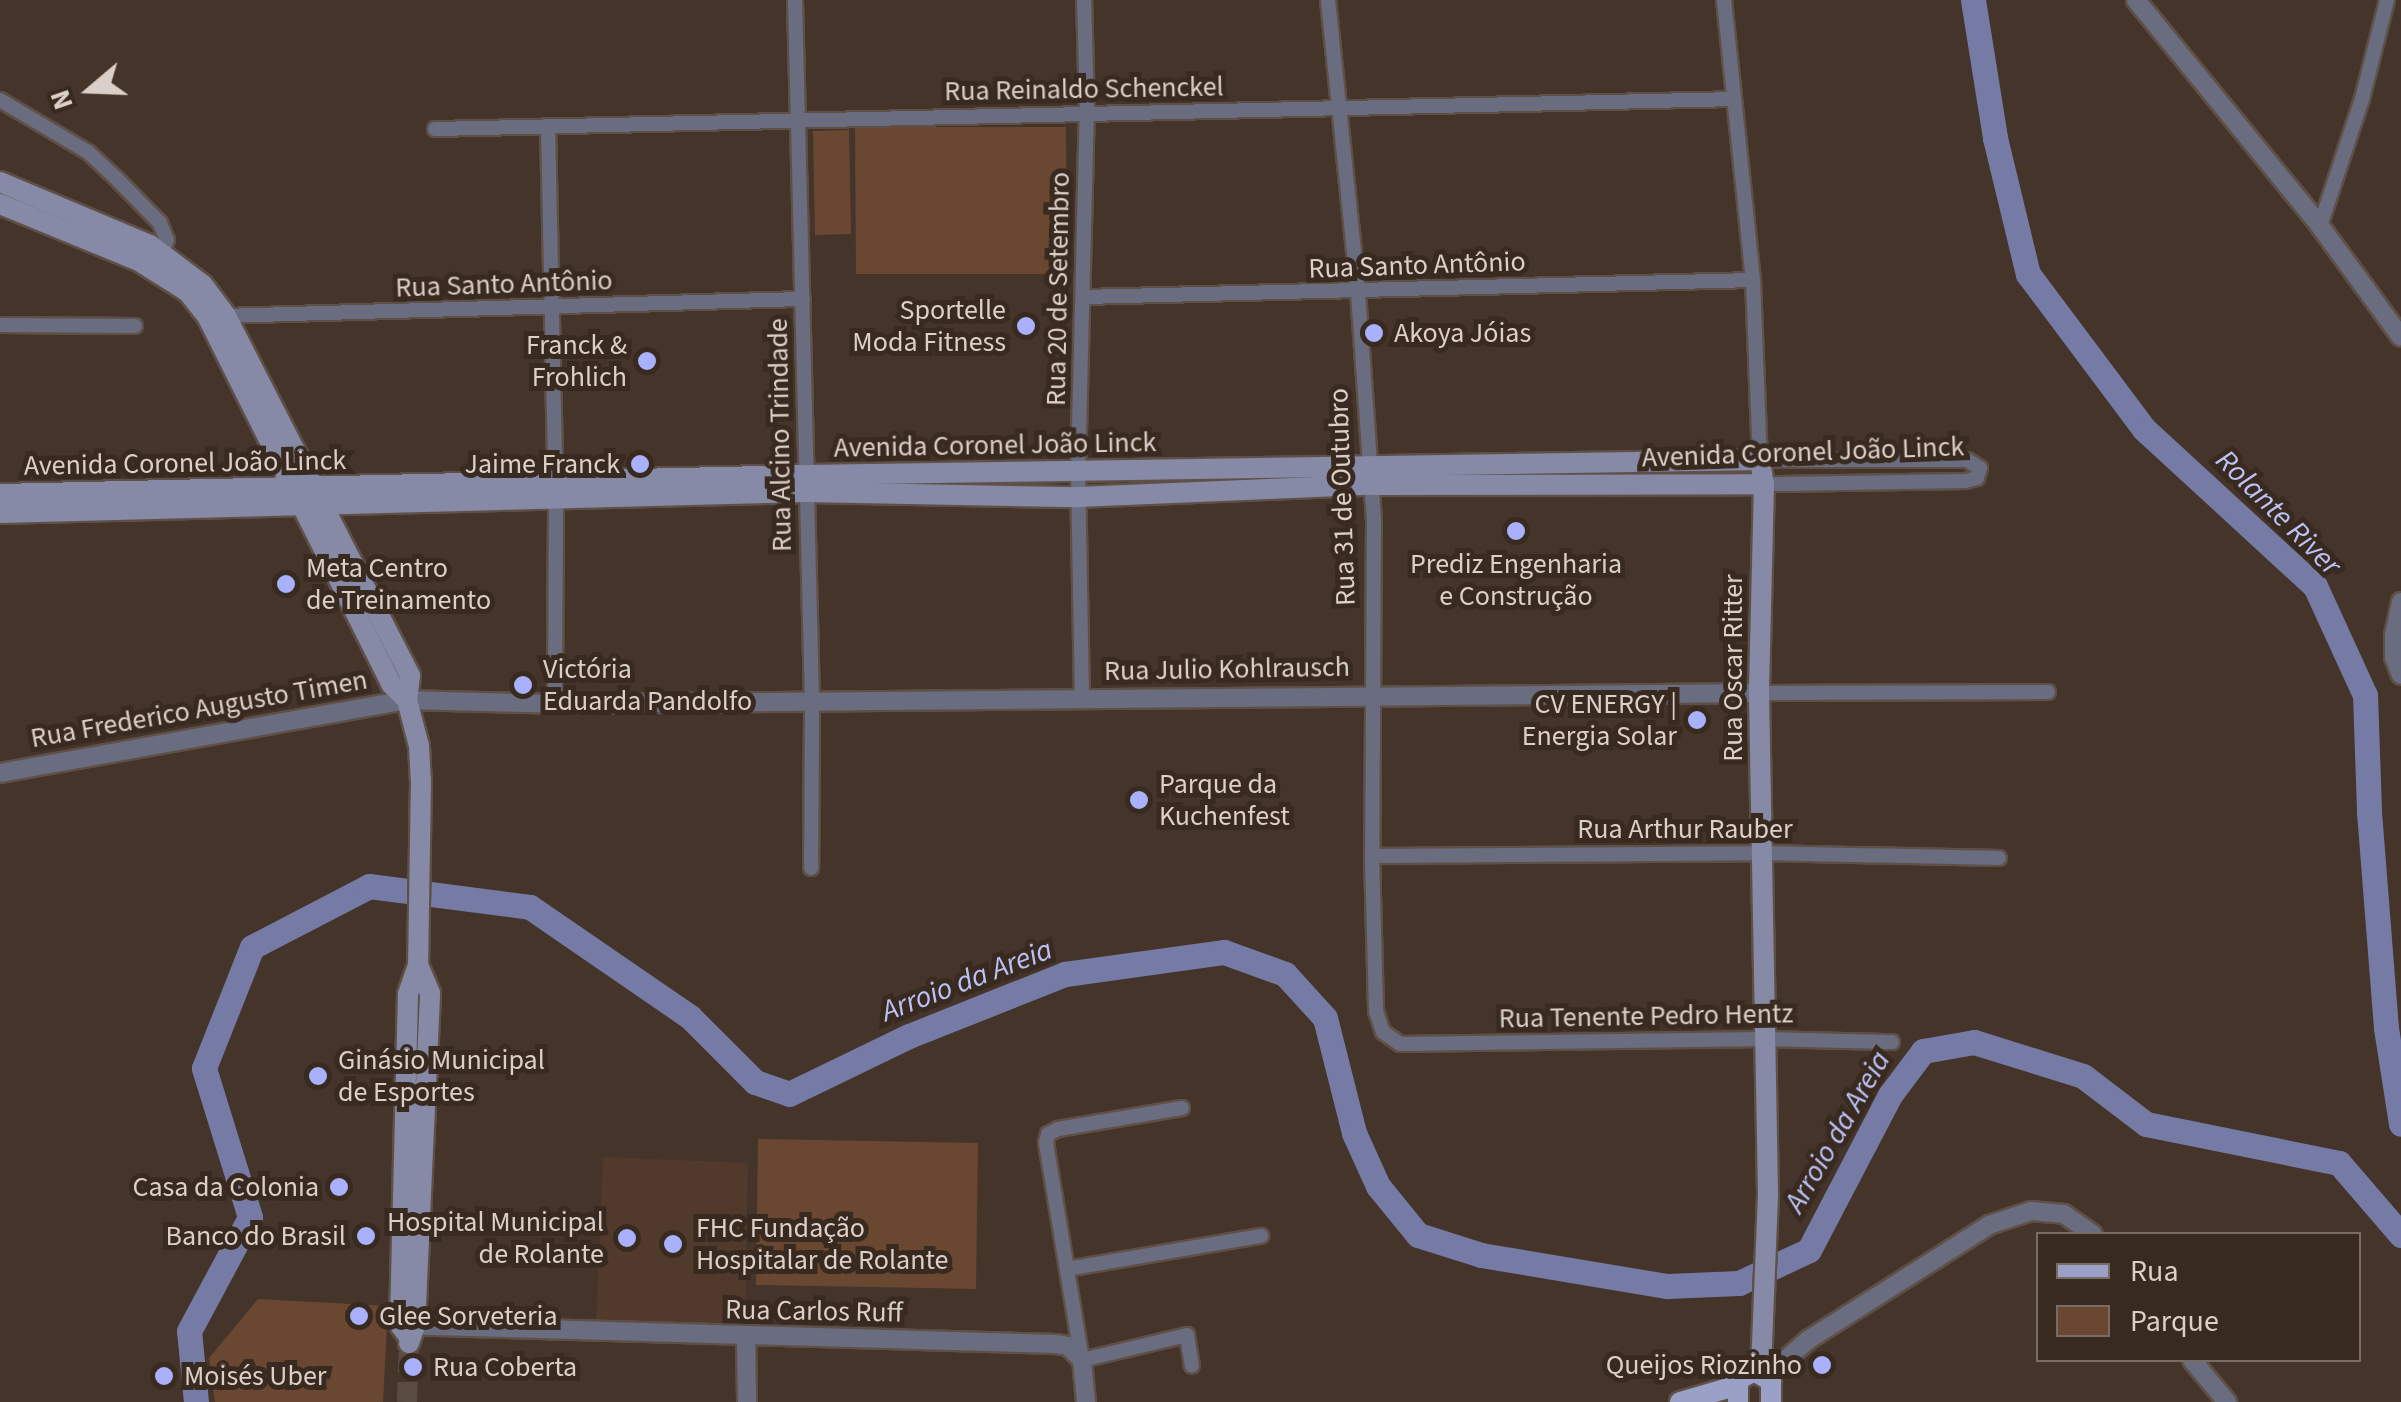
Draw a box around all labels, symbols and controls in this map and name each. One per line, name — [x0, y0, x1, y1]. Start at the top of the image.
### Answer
north arrow — [40, 40, 140, 140]
street label: Rua Reinaldo Schenckel — [944, 70, 1224, 108]
text: N — [40, 84, 84, 115]
street label: Rua 20 de Setembro — [1039, 172, 1077, 406]
street label: Rua Santo Antônio — [1308, 244, 1526, 286]
street label: Rua Santo Antônio — [395, 263, 613, 305]
place label: Sportelle Moda Fitness — [852, 293, 1006, 359]
marker: Sportelle Moda Fitness — [1015, 315, 1037, 337]
place label: Akoya Jóias — [1394, 316, 1531, 350]
street label: Rua Alcino Trindade — [761, 318, 799, 552]
marker: Akoya Jóias — [1363, 322, 1385, 344]
place label: Franck & Frohlich — [526, 328, 627, 394]
marker: Franck & Frohlich — [636, 350, 658, 372]
street label: Rua 31 de Outubro — [1321, 388, 1363, 606]
street label: Avenida Coronel João Linck — [833, 425, 1157, 465]
street label: Avenida Coronel João Linck — [1641, 430, 1965, 474]
street label: Avenida Coronel João Linck — [23, 443, 347, 483]
water label: Rolante River — [2208, 443, 2348, 583]
place label: Jaime Franck — [465, 447, 620, 481]
marker: Jaime Franck — [629, 453, 651, 475]
marker: Prediz Engenharia e Construção — [1505, 520, 1527, 542]
place label: Prediz Engenharia e Construção — [1410, 547, 1622, 613]
place label: Meta Centro de Treinamento — [306, 551, 491, 617]
marker: Meta Centro de Treinamento — [275, 573, 297, 595]
street label: Rua Oscar Ritter — [1716, 574, 1750, 762]
street label: Rua Julio Kohlrausch — [1104, 650, 1350, 688]
place label: Victória Eduarda Pandolfo — [543, 652, 752, 718]
street label: Rua Frederico Augusto Timen — [28, 663, 370, 755]
marker: Victória Eduarda Pandolfo — [512, 674, 534, 696]
place label: CV ENERGY | Energia Solar — [1522, 687, 1677, 753]
marker: CV ENERGY | Energia Solar — [1686, 709, 1708, 731]
place label: Parque da Kuchenfest — [1159, 767, 1290, 833]
marker: Parque da Kuchenfest — [1128, 789, 1150, 811]
street label: Rua Arthur Rauber — [1577, 812, 1793, 846]
water label: Arroio da Areia — [876, 932, 1058, 1030]
street label: Rua Tenente Pedro Hentz — [1498, 997, 1794, 1035]
place label: Ginásio Municipal de Esportes — [338, 1043, 545, 1109]
water label: Arroio da Areia — [1777, 1045, 1899, 1219]
marker: Ginásio Municipal de Esportes — [307, 1065, 329, 1087]
place label: Casa da Colonia — [132, 1170, 319, 1204]
marker: Casa da Colonia — [328, 1176, 350, 1198]
place label: Hospital Municipal de Rolante — [387, 1205, 604, 1271]
place label: FHC Fundação Hospitalar de Rolante — [696, 1211, 948, 1277]
place label: Banco do Brasil — [165, 1219, 346, 1253]
marker: Banco do Brasil — [355, 1225, 377, 1247]
marker: Hospital Municipal de Rolante — [614, 1225, 640, 1251]
marker: FHC Fundação Hospitalar de Rolante — [660, 1231, 686, 1257]
legend — [2036, 1232, 2361, 1362]
text: Rua — [2130, 1250, 2179, 1293]
street label: Rua Carlos Ruff — [725, 1293, 903, 1329]
place label: Glee Sorveteria — [379, 1299, 558, 1333]
text: Parque — [2130, 1300, 2219, 1343]
marker: Glee Sorveteria — [348, 1305, 370, 1327]
place label: Queijos Riozinho — [1606, 1348, 1802, 1382]
place label: Rua Coberta — [433, 1350, 577, 1384]
marker: Queijos Riozinho — [1811, 1354, 1833, 1376]
marker: Rua Coberta — [402, 1356, 424, 1378]
place label: Moisés Uber — [184, 1359, 327, 1393]
marker: Moisés Uber — [153, 1365, 175, 1387]

